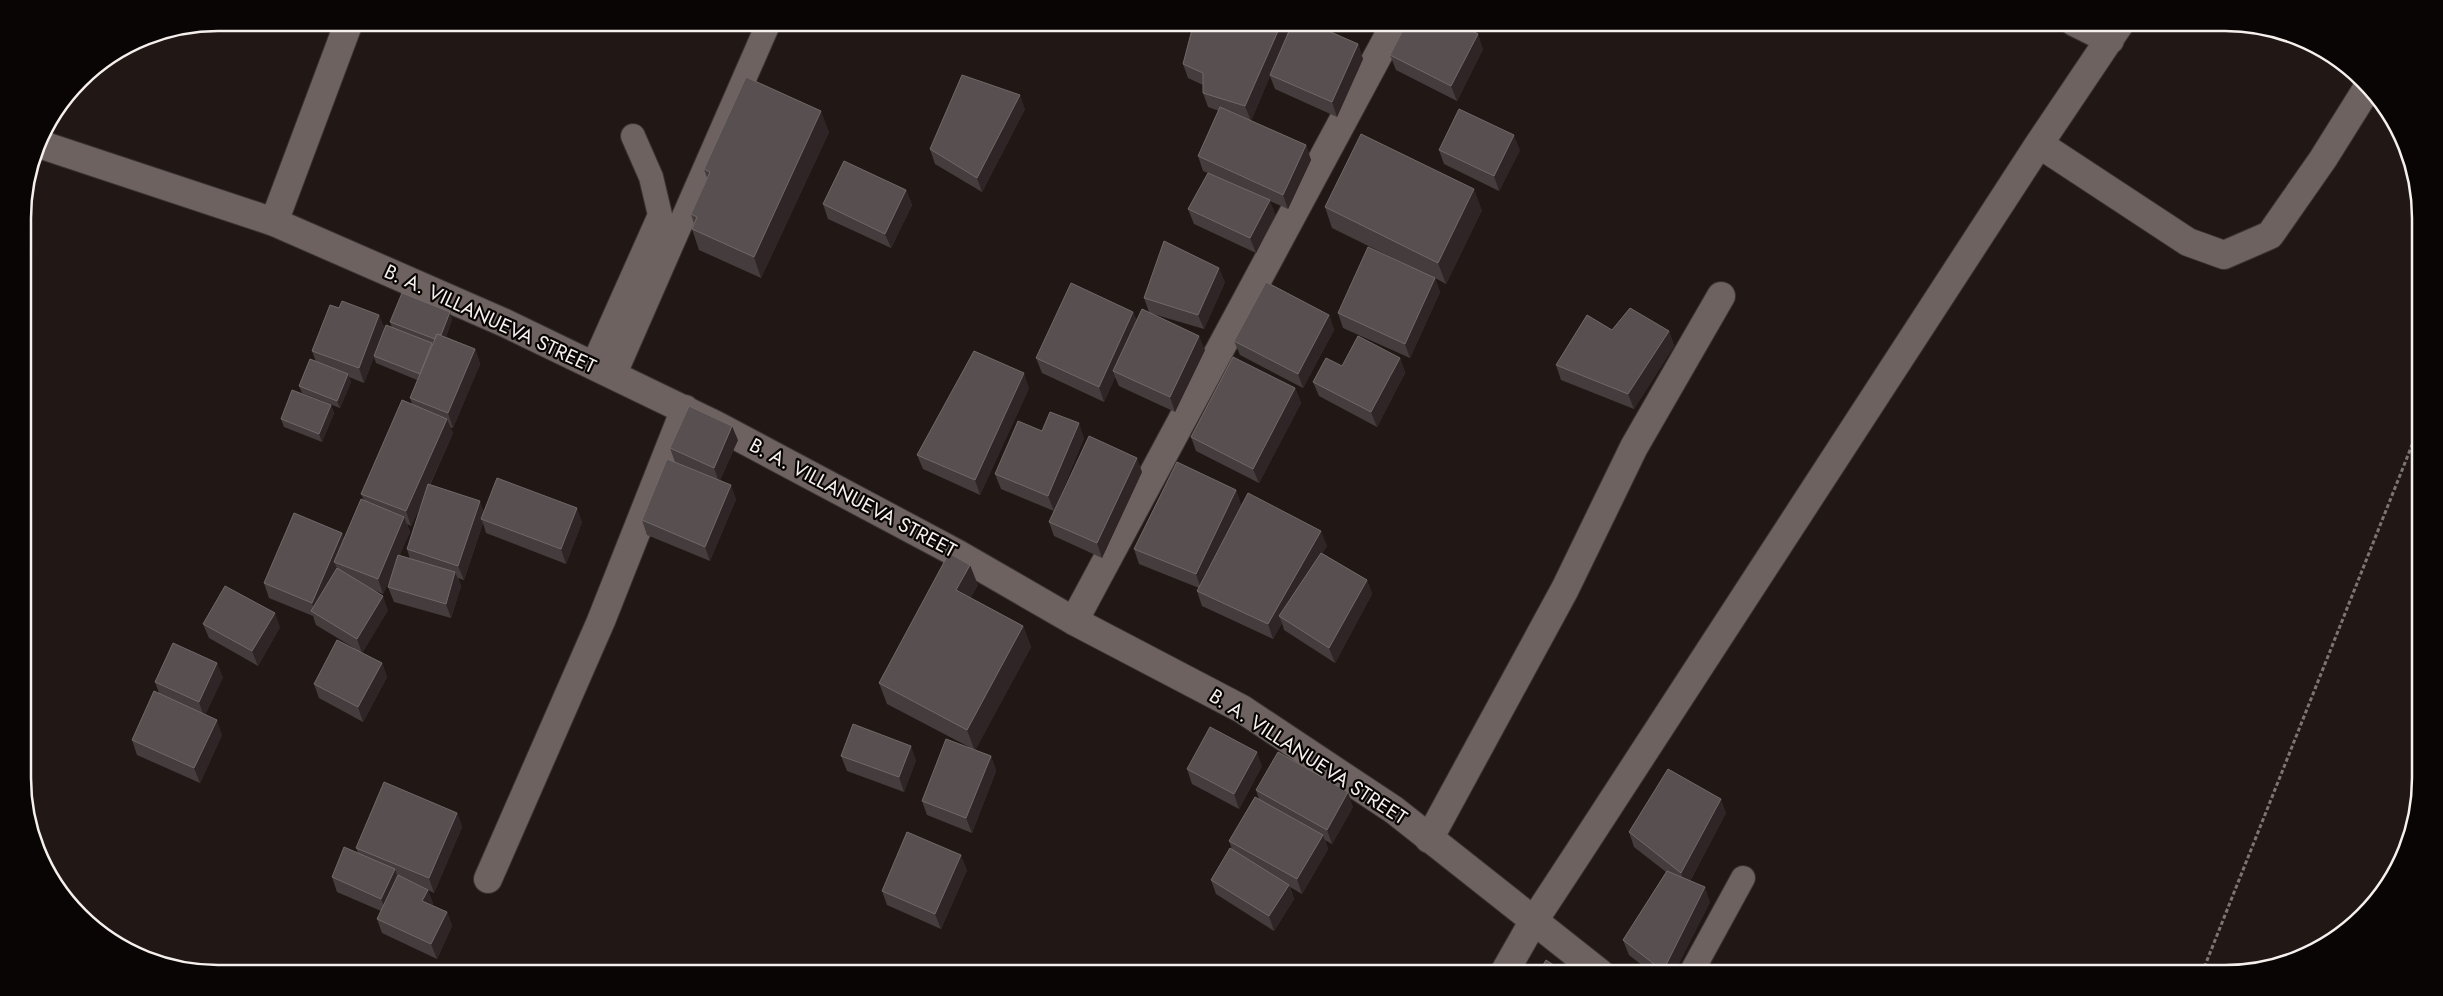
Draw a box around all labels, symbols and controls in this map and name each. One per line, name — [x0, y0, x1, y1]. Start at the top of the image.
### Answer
street label: B. A. VILLANUEVA STREET — [379, 257, 601, 381]
street label: B. A. VILLANUEVA STREET — [744, 431, 962, 565]
street label: B. A. VILLANUEVA STREET — [1203, 682, 1413, 832]

